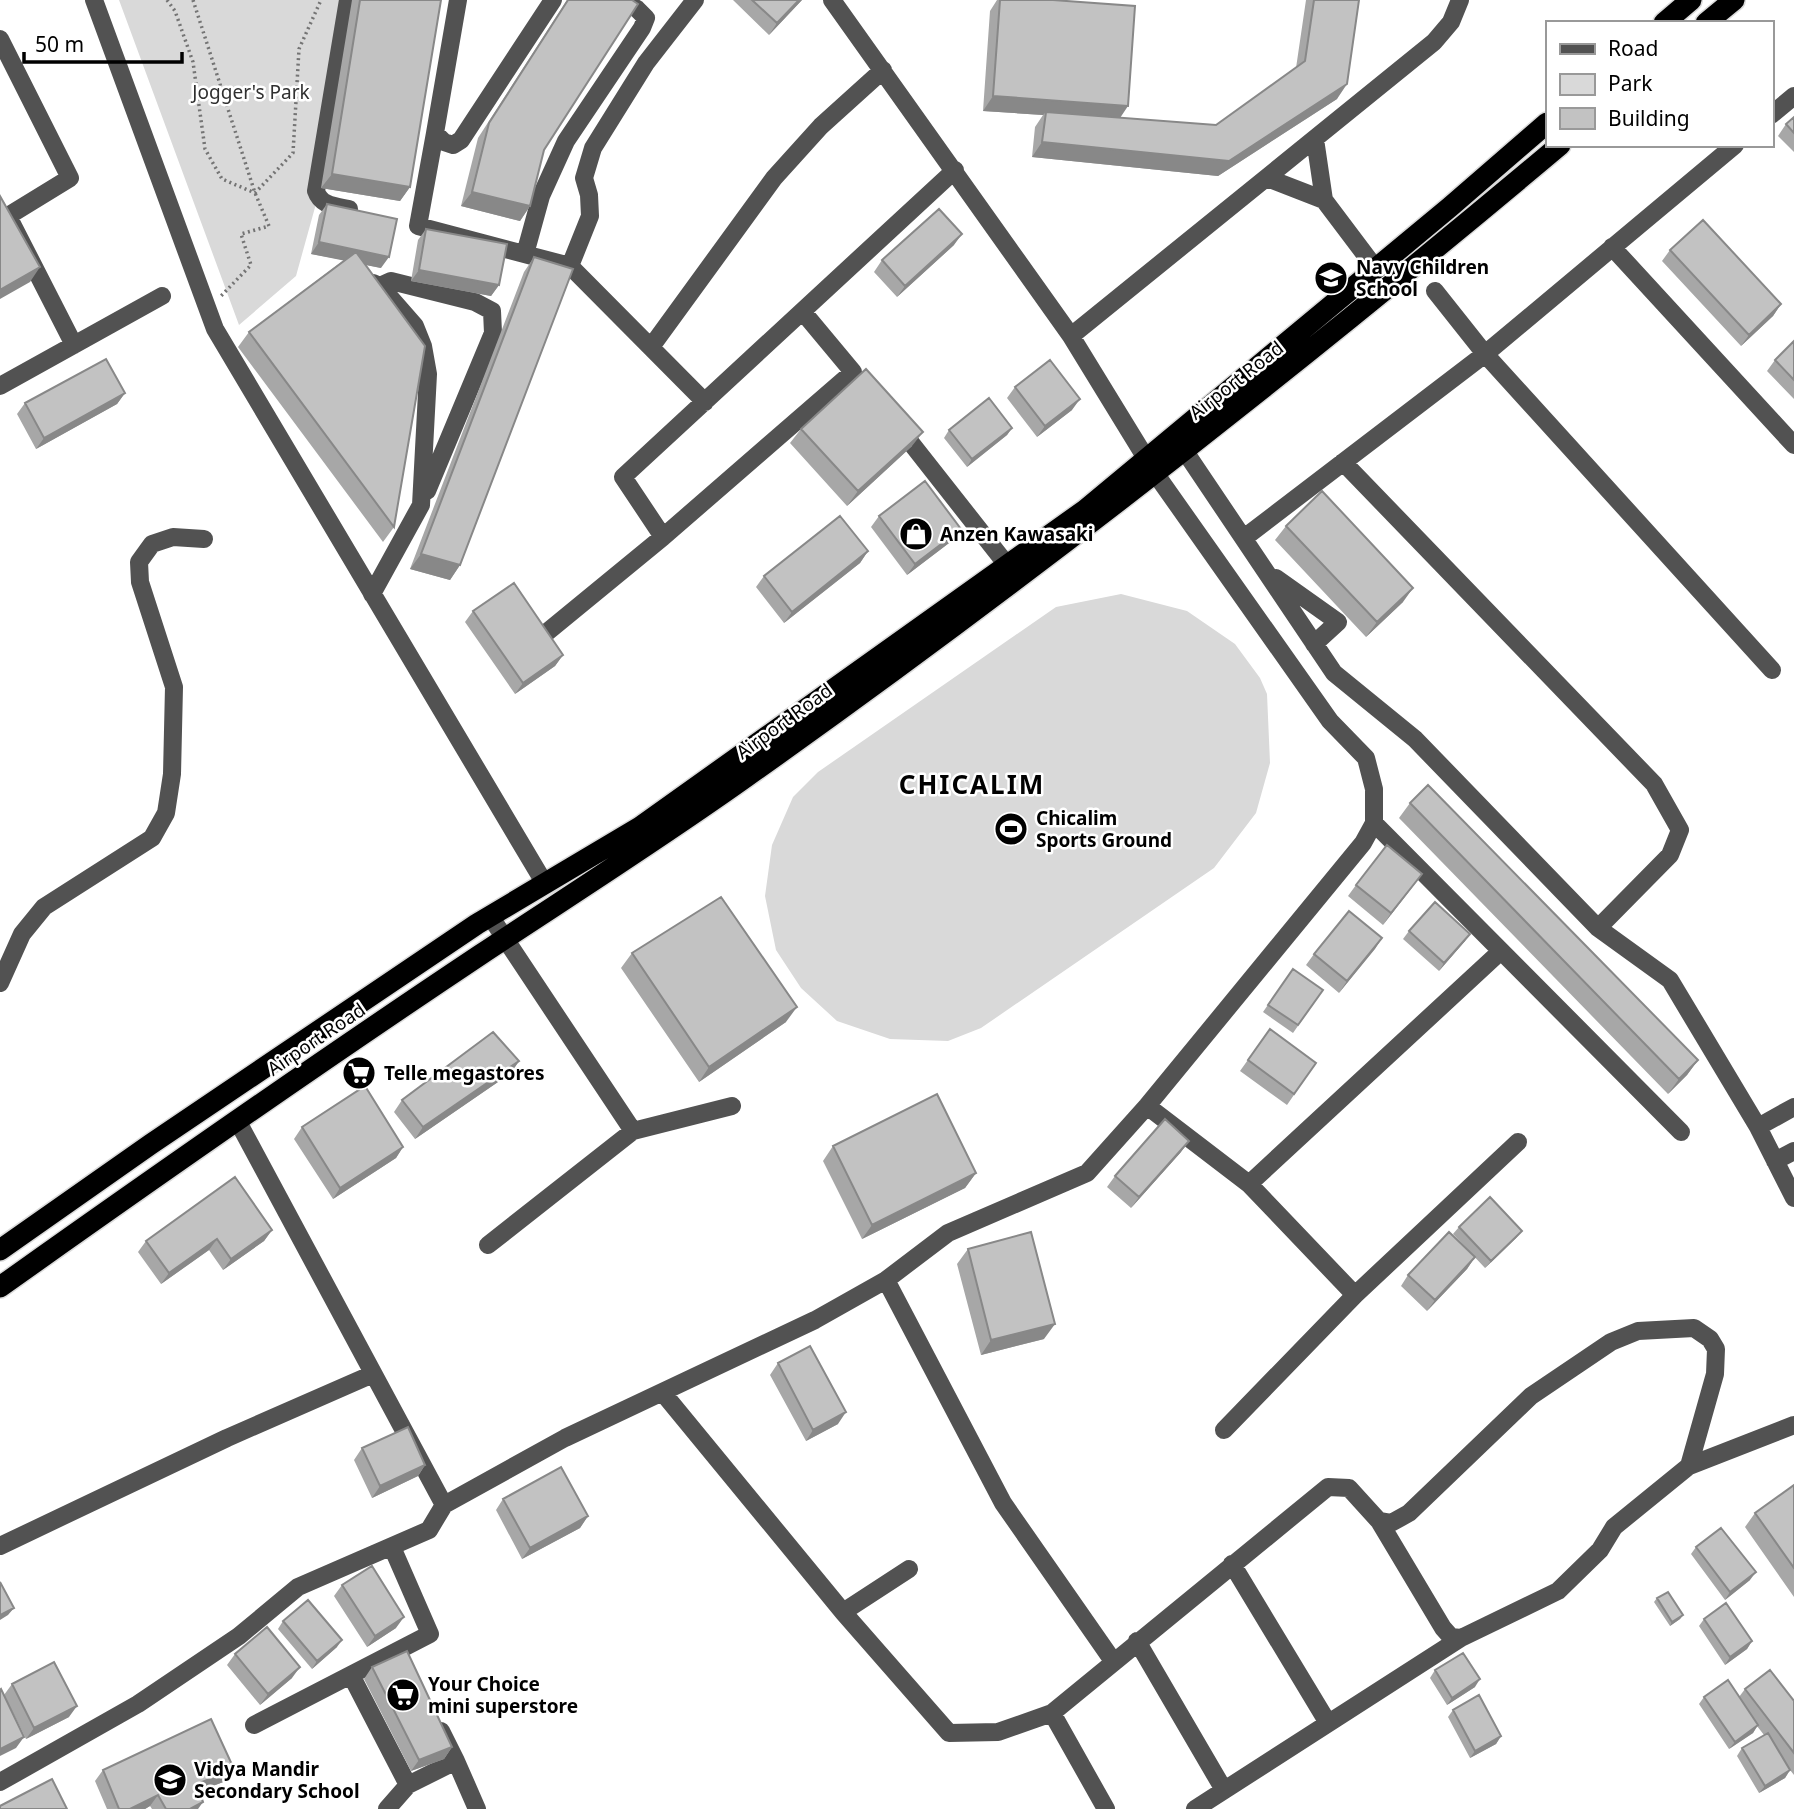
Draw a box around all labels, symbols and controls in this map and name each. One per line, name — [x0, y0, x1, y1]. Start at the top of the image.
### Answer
scale bar — [24, 21, 182, 65]
legend — [1546, 21, 1773, 147]
text: 50 m — [35, 30, 84, 58]
text: Road — [1608, 34, 1658, 62]
text: Park — [1608, 69, 1653, 97]
park label: Jogger's Park — [190, 79, 310, 105]
text: Building — [1608, 104, 1690, 132]
place label: Navy Children School — [1356, 254, 1489, 302]
school or university icon: Navy Children School — [1312, 259, 1350, 297]
street label: Airport Road — [1183, 335, 1289, 425]
shop icon: Anzen Kawasaki — [897, 515, 935, 553]
place label: Anzen Kawasaki — [940, 521, 1094, 547]
street label: Airport Road — [730, 677, 838, 765]
district label: CHICALIM — [899, 766, 1045, 802]
place label: Chicalim Sports Ground — [1036, 805, 1172, 853]
sports icon: Chicalim Sports Ground — [992, 810, 1030, 848]
street label: Airport Road — [262, 997, 370, 1081]
supermarket icon: Telle megastores — [340, 1054, 378, 1092]
place label: Telle megastores — [384, 1060, 545, 1086]
place label: Your Choice mini superstore — [428, 1671, 578, 1719]
supermarket icon: Your Choice mini superstore — [384, 1676, 422, 1714]
place label: Vidya Mandir Secondary School — [194, 1756, 360, 1804]
school or university icon: Vidya Mandir Secondary School — [151, 1761, 189, 1799]

